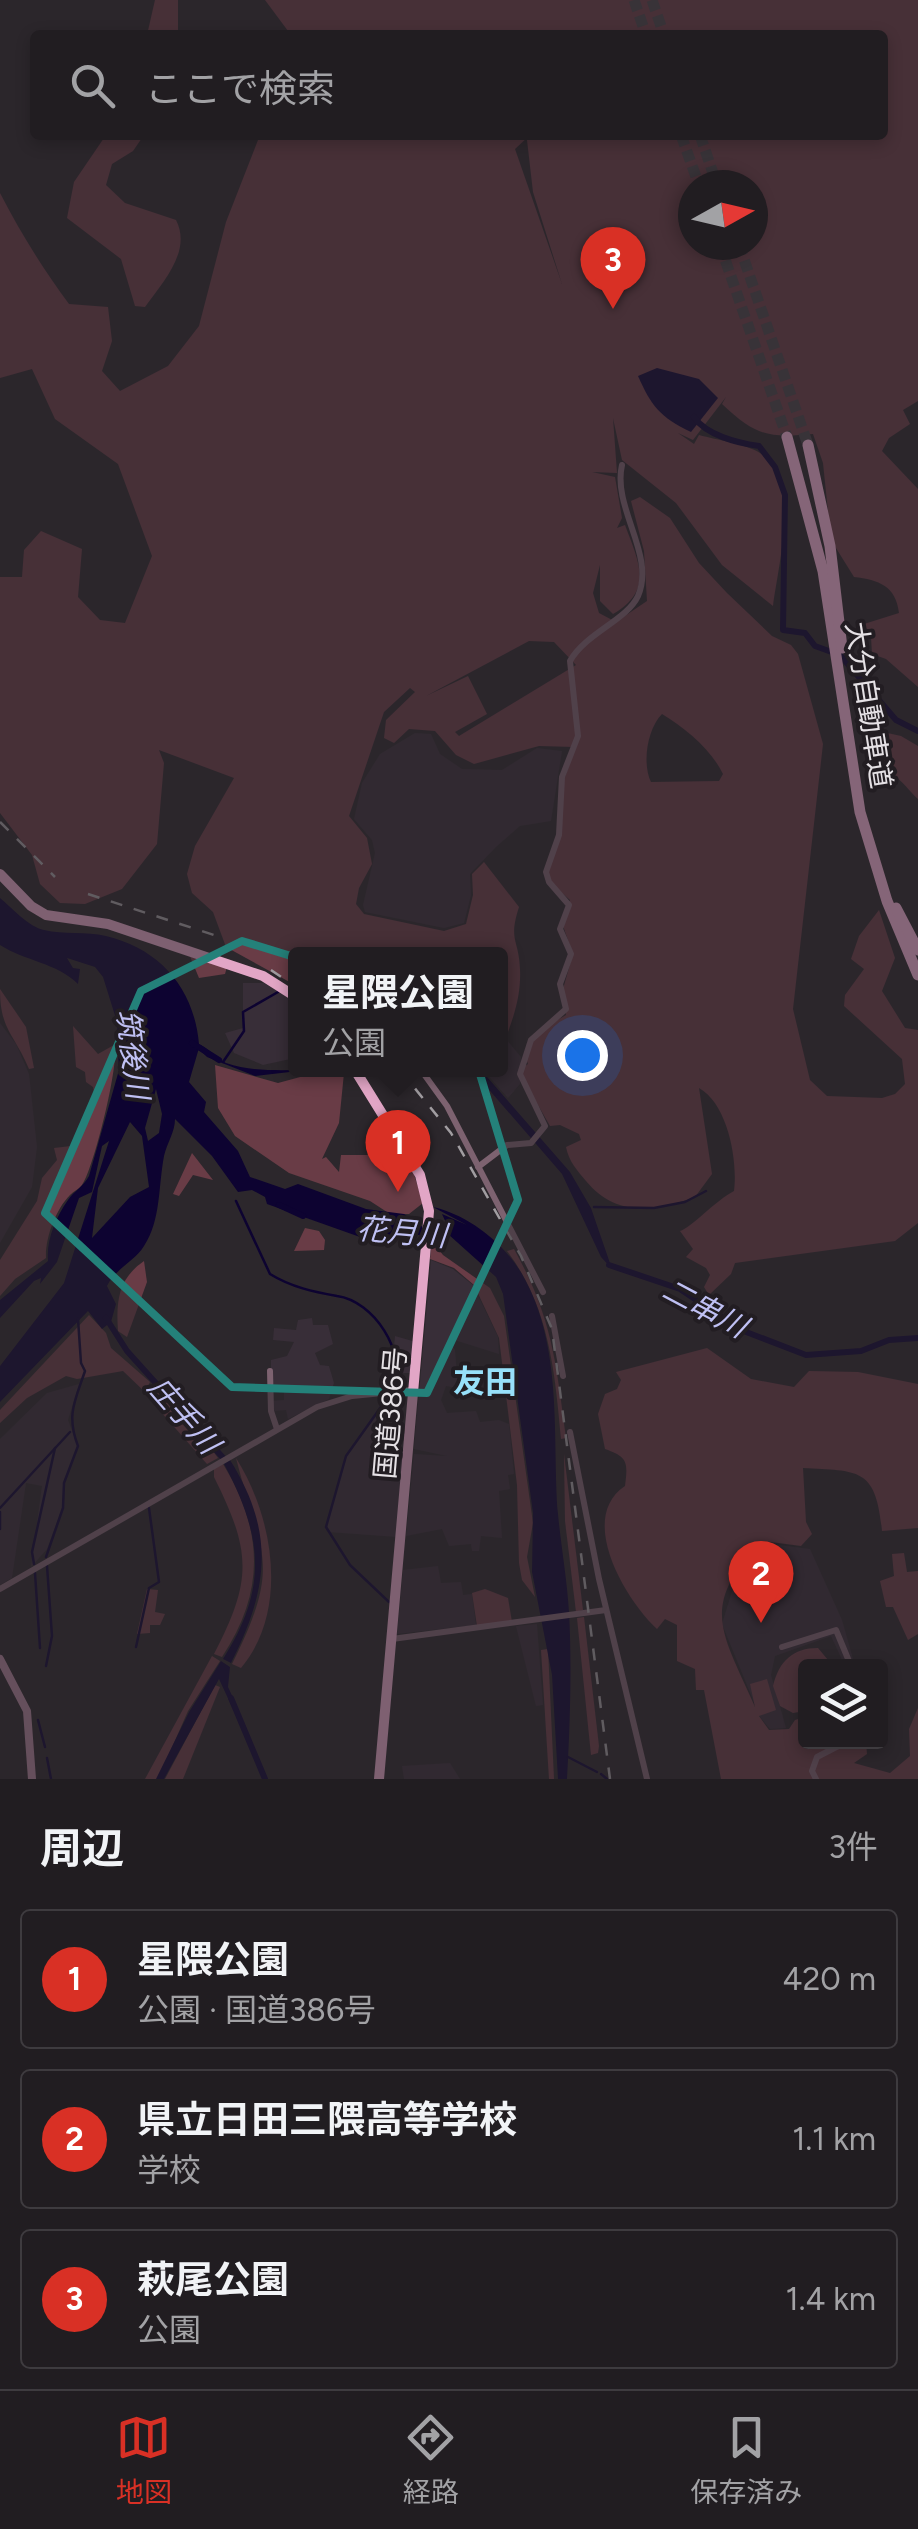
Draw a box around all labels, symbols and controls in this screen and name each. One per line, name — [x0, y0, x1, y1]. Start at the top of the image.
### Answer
search box — [30, 30, 888, 140]
icon: search — [65, 58, 120, 113]
text: ここで検索 — [145, 66, 335, 112]
north arrow — [678, 170, 768, 260]
pin: 3 — [580, 226, 646, 309]
street label: 大分自動車道 — [839, 619, 899, 791]
popup — [288, 947, 508, 1077]
text: 星隈公園 — [322, 970, 474, 1016]
water label: 筑後川 — [109, 1007, 157, 1104]
text: 公園 — [322, 1024, 386, 1062]
your location — [557, 1030, 608, 1081]
pin: 1 — [366, 1110, 430, 1192]
water label: 花月川 — [356, 1210, 451, 1255]
water label: 二串川 — [657, 1271, 756, 1347]
street label: 国道386号 — [367, 1346, 413, 1480]
district label: 友田 — [453, 1363, 517, 1401]
water label: 庄手川 — [141, 1369, 229, 1463]
pin: 2 — [728, 1540, 794, 1623]
map controls — [798, 1659, 888, 1749]
button: layers — [798, 1659, 888, 1749]
text: 周辺 — [40, 1823, 124, 1874]
text: 3件 — [829, 1828, 878, 1866]
text: 星隈公園 — [137, 1937, 289, 1983]
text: 1 — [68, 1960, 81, 1998]
text: 420 m — [783, 1960, 876, 1998]
text: 公園 · 国道386号 — [137, 1991, 376, 2029]
text: 県立日田三隈高等学校 — [137, 2097, 517, 2143]
text: 2 — [65, 2120, 84, 2158]
text: 1.1 km — [792, 2120, 876, 2158]
text: 学校 — [137, 2151, 201, 2189]
text: 萩尾公園 — [137, 2257, 289, 2303]
text: 3 — [66, 2280, 83, 2318]
text: 1.4 km — [786, 2280, 876, 2318]
text: 公園 — [137, 2311, 201, 2349]
tab: 地図 — [116, 2410, 172, 2510]
tab: 経路 — [403, 2410, 459, 2510]
tab: 保存済み — [690, 2410, 802, 2510]

